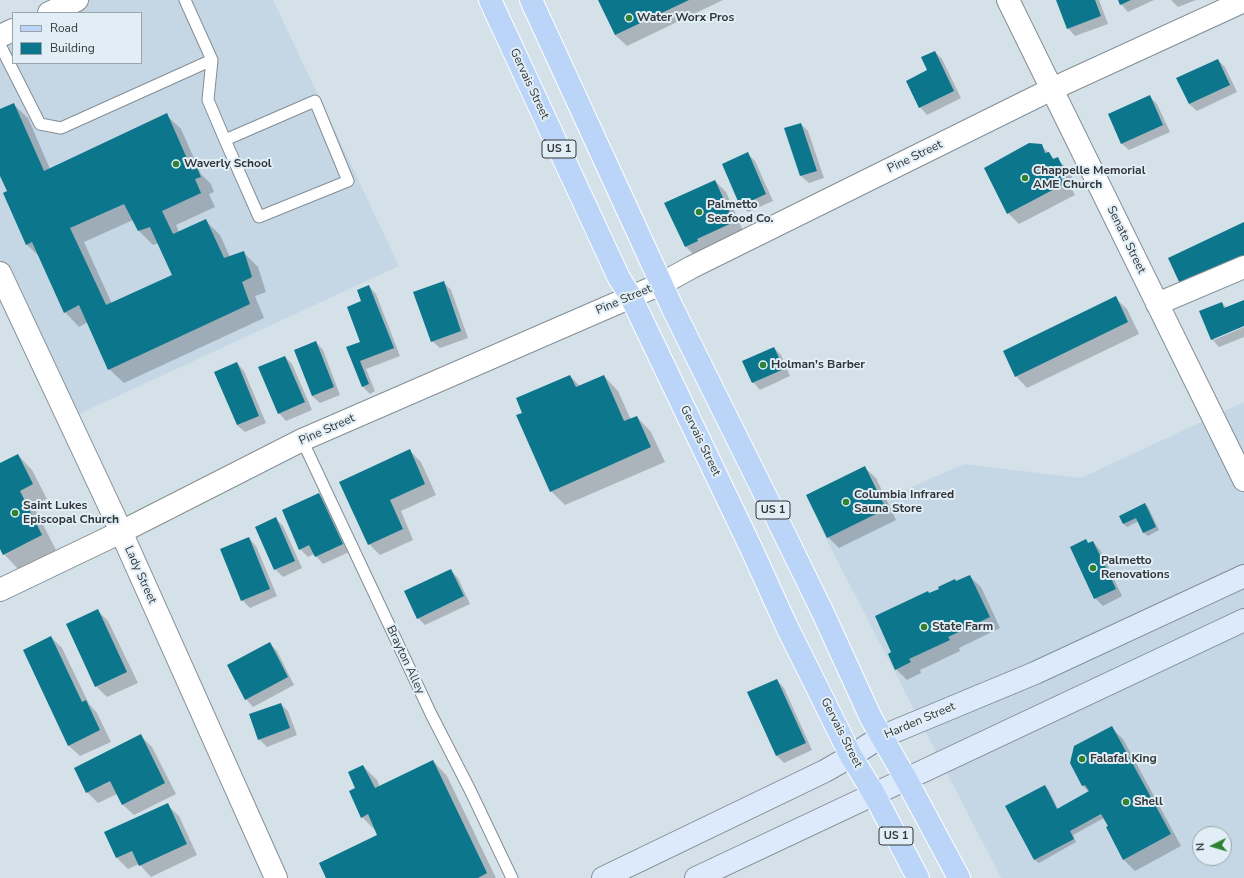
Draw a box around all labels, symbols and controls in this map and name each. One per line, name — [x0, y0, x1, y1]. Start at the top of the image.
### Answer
place label: Water Worx Pros — [637, 11, 734, 25]
legend — [12, 12, 142, 64]
marker: Water Worx Pros — [624, 13, 634, 23]
text: Road — [50, 20, 78, 36]
text: Building — [50, 40, 95, 56]
street label: Gervais Street — [506, 46, 552, 122]
street label: Pine Street — [885, 138, 945, 176]
road number: US 1 — [542, 140, 576, 158]
place label: Waverly School — [184, 157, 272, 171]
marker: Waverly School — [171, 159, 181, 169]
place label: Chappelle Memorial AME Church — [1033, 164, 1145, 192]
marker: Chappelle Memorial AME Church — [1020, 173, 1030, 183]
place label: Palmetto Seafood Co. — [707, 198, 774, 226]
street label: Senate Street — [1103, 204, 1149, 276]
marker: Palmetto Seafood Co. — [694, 207, 704, 217]
street label: Pine Street — [594, 282, 654, 318]
place label: Holman's Barber — [771, 358, 865, 372]
marker: Holman's Barber — [758, 360, 768, 370]
street label: Gervais Street — [677, 403, 723, 479]
street label: Pine Street — [297, 411, 357, 449]
place label: Columbia Infrared Sauna Store — [854, 488, 954, 516]
marker: Columbia Infrared Sauna Store — [841, 497, 851, 507]
place label: Saint Lukes Episcopal Church — [23, 499, 119, 527]
road number: US 1 — [756, 501, 790, 519]
marker: Saint Lukes Episcopal Church — [10, 508, 20, 518]
street label: Lady Street — [121, 544, 159, 606]
place label: Palmetto Renovations — [1101, 554, 1170, 582]
marker: Palmetto Renovations — [1088, 563, 1098, 573]
place label: State Farm — [932, 620, 993, 634]
marker: State Farm — [919, 622, 929, 632]
street label: Brayton Alley — [383, 623, 427, 697]
street label: Gervais Street — [817, 696, 865, 770]
street label: Harden Street — [882, 700, 958, 742]
place label: Falafal King — [1090, 752, 1157, 766]
marker: Falafal King — [1077, 754, 1087, 764]
place label: Shell — [1134, 795, 1163, 809]
marker: Shell — [1121, 797, 1131, 807]
north arrow — [1192, 826, 1232, 866]
road number: US 1 — [879, 827, 913, 845]
text: N — [1193, 842, 1208, 852]

